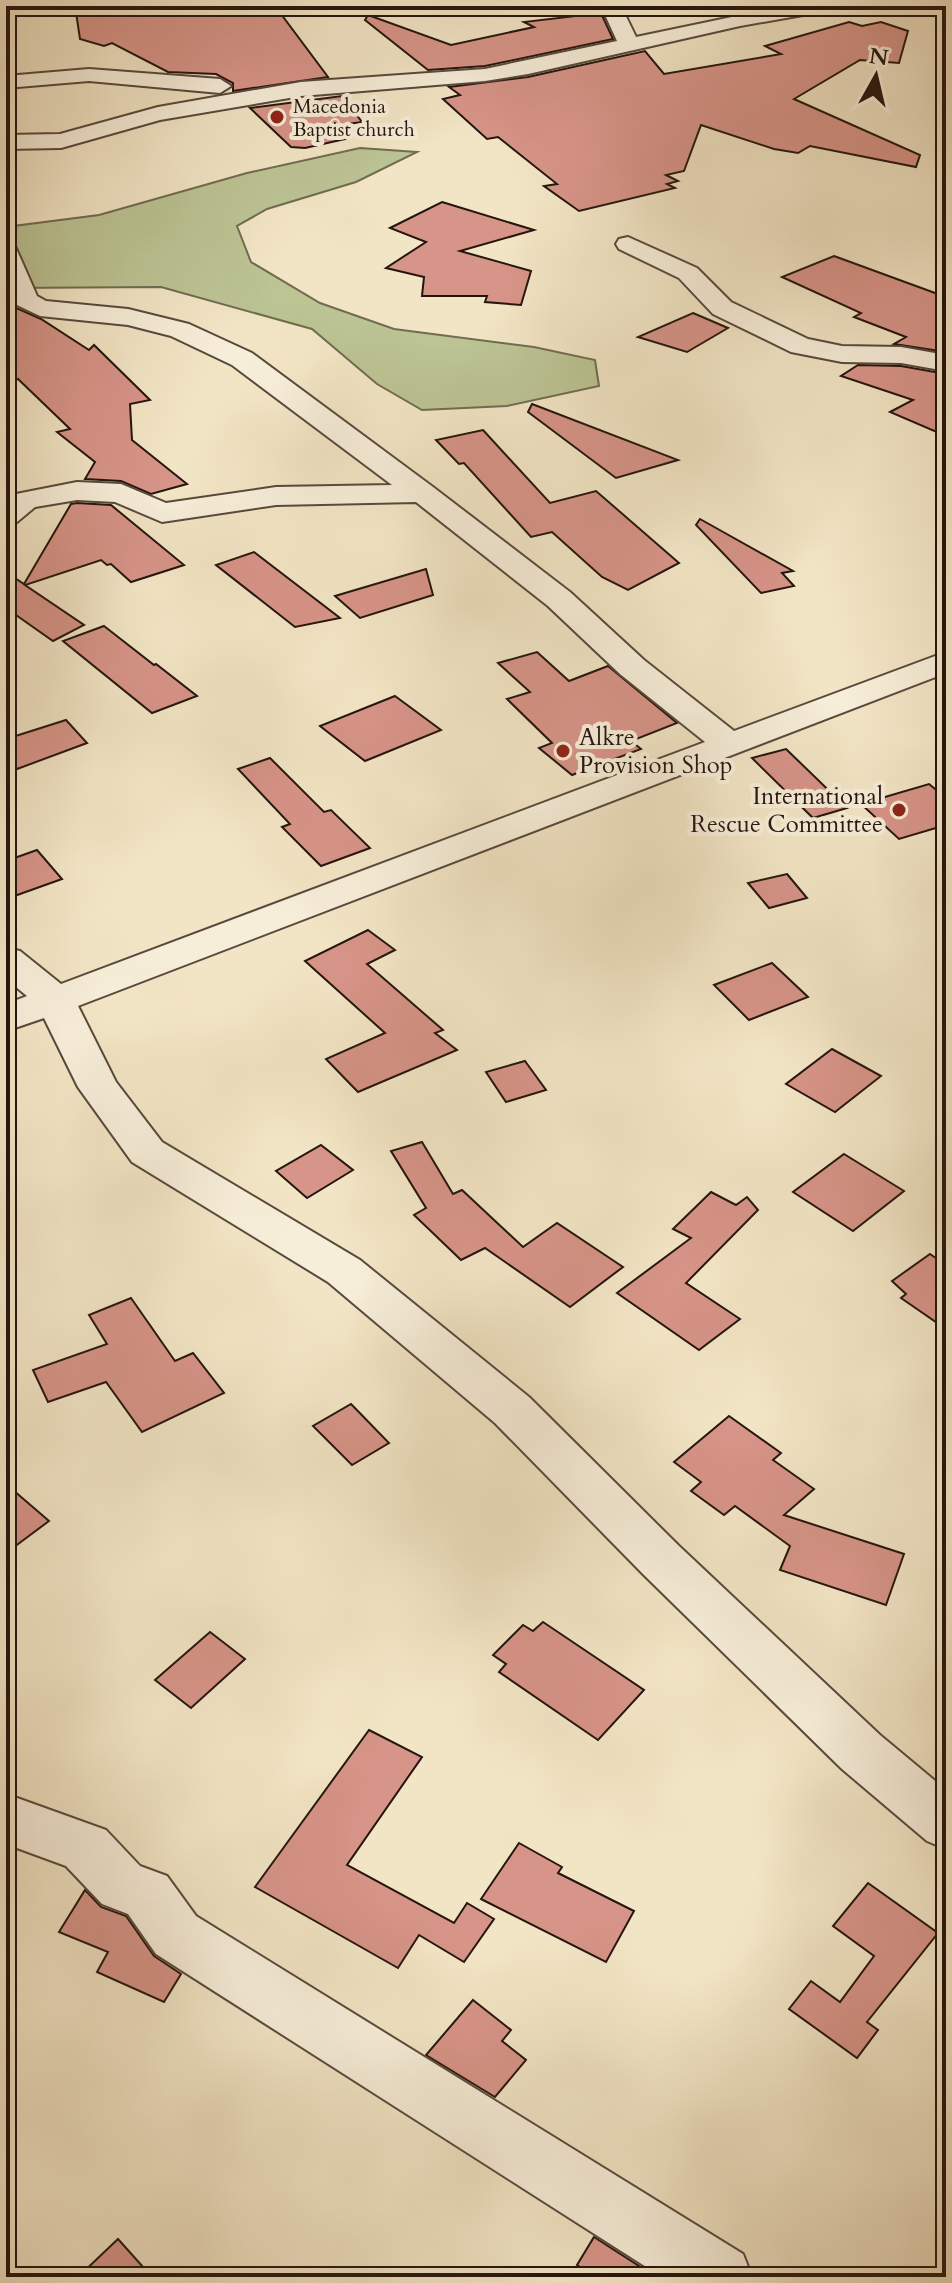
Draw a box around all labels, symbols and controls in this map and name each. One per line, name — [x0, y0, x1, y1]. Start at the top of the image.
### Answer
north arrow — [836, 36, 916, 116]
text: N — [867, 41, 890, 73]
place label: Macedonia Baptist church — [293, 93, 415, 143]
marker: Macedonia Baptist church — [268, 108, 286, 126]
place label: Alkre Provision Shop — [579, 721, 733, 782]
marker: Alkre Provision Shop — [554, 742, 572, 760]
place label: International Rescue Committee — [690, 780, 883, 841]
marker: International Rescue Committee — [890, 801, 908, 819]

